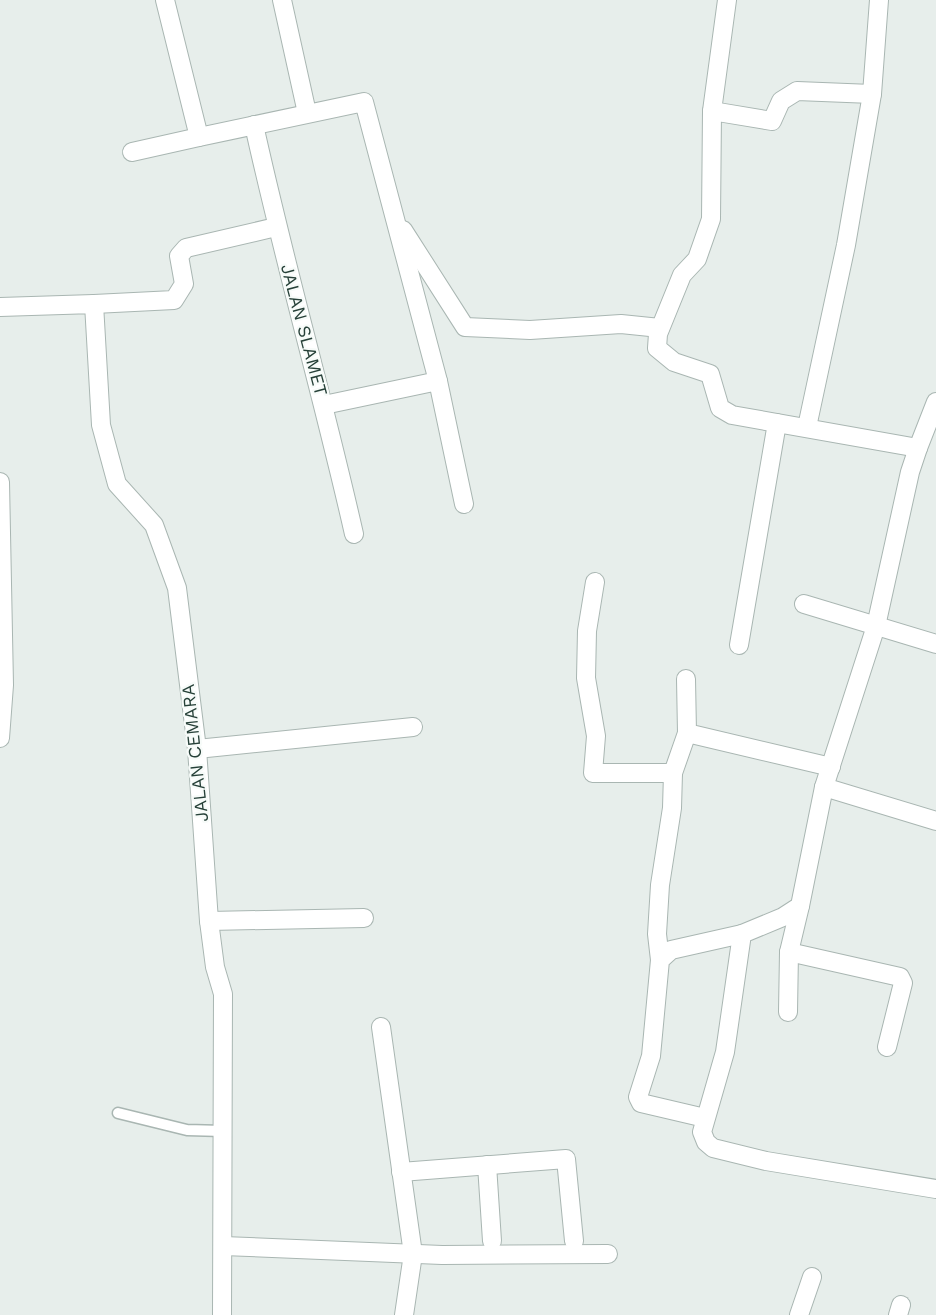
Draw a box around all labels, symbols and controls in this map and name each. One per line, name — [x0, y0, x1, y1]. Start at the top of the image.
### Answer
street label: JALAN SLAMET — [277, 262, 332, 398]
street label: JALAN CEMARA — [177, 683, 212, 823]

